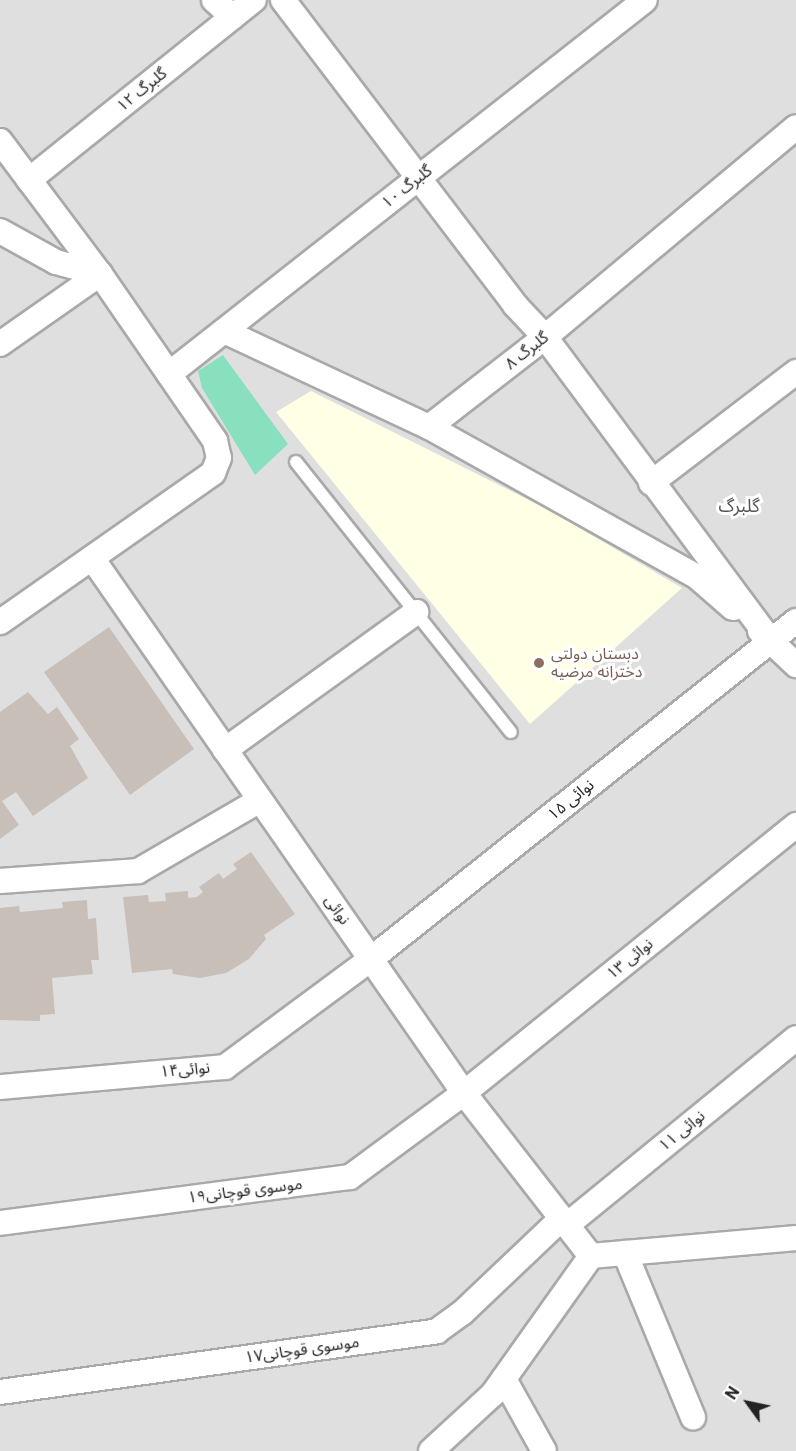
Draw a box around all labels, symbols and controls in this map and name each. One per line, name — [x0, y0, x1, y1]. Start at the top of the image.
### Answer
street label: گلبرگ ۱۲ — [113, 64, 171, 116]
street label: گلبرگ ۱۰ — [378, 161, 436, 213]
street label: گلبرگ ۸ — [501, 328, 553, 374]
district label: گلبرگ — [718, 495, 760, 517]
place label: دبستان دولتی دخترانه مرضیه — [551, 644, 642, 682]
marker: دبستان دولتی دخترانه مرضیه — [532, 656, 546, 670]
street label: نوائی ۱۵ — [544, 776, 598, 824]
street label: نوائی — [320, 891, 354, 929]
street label: نوائی ۱۳ — [603, 935, 657, 983]
street label: نوائی۱۴ — [159, 1058, 211, 1082]
street label: نوائی ۱۱ — [655, 1107, 709, 1155]
street label: موسوی قوچانی۱۹ — [187, 1174, 303, 1208]
street label: موسوی قوچانی۱۷ — [244, 1332, 360, 1368]
north arrow — [718, 1373, 778, 1433]
text: N — [721, 1383, 744, 1403]

